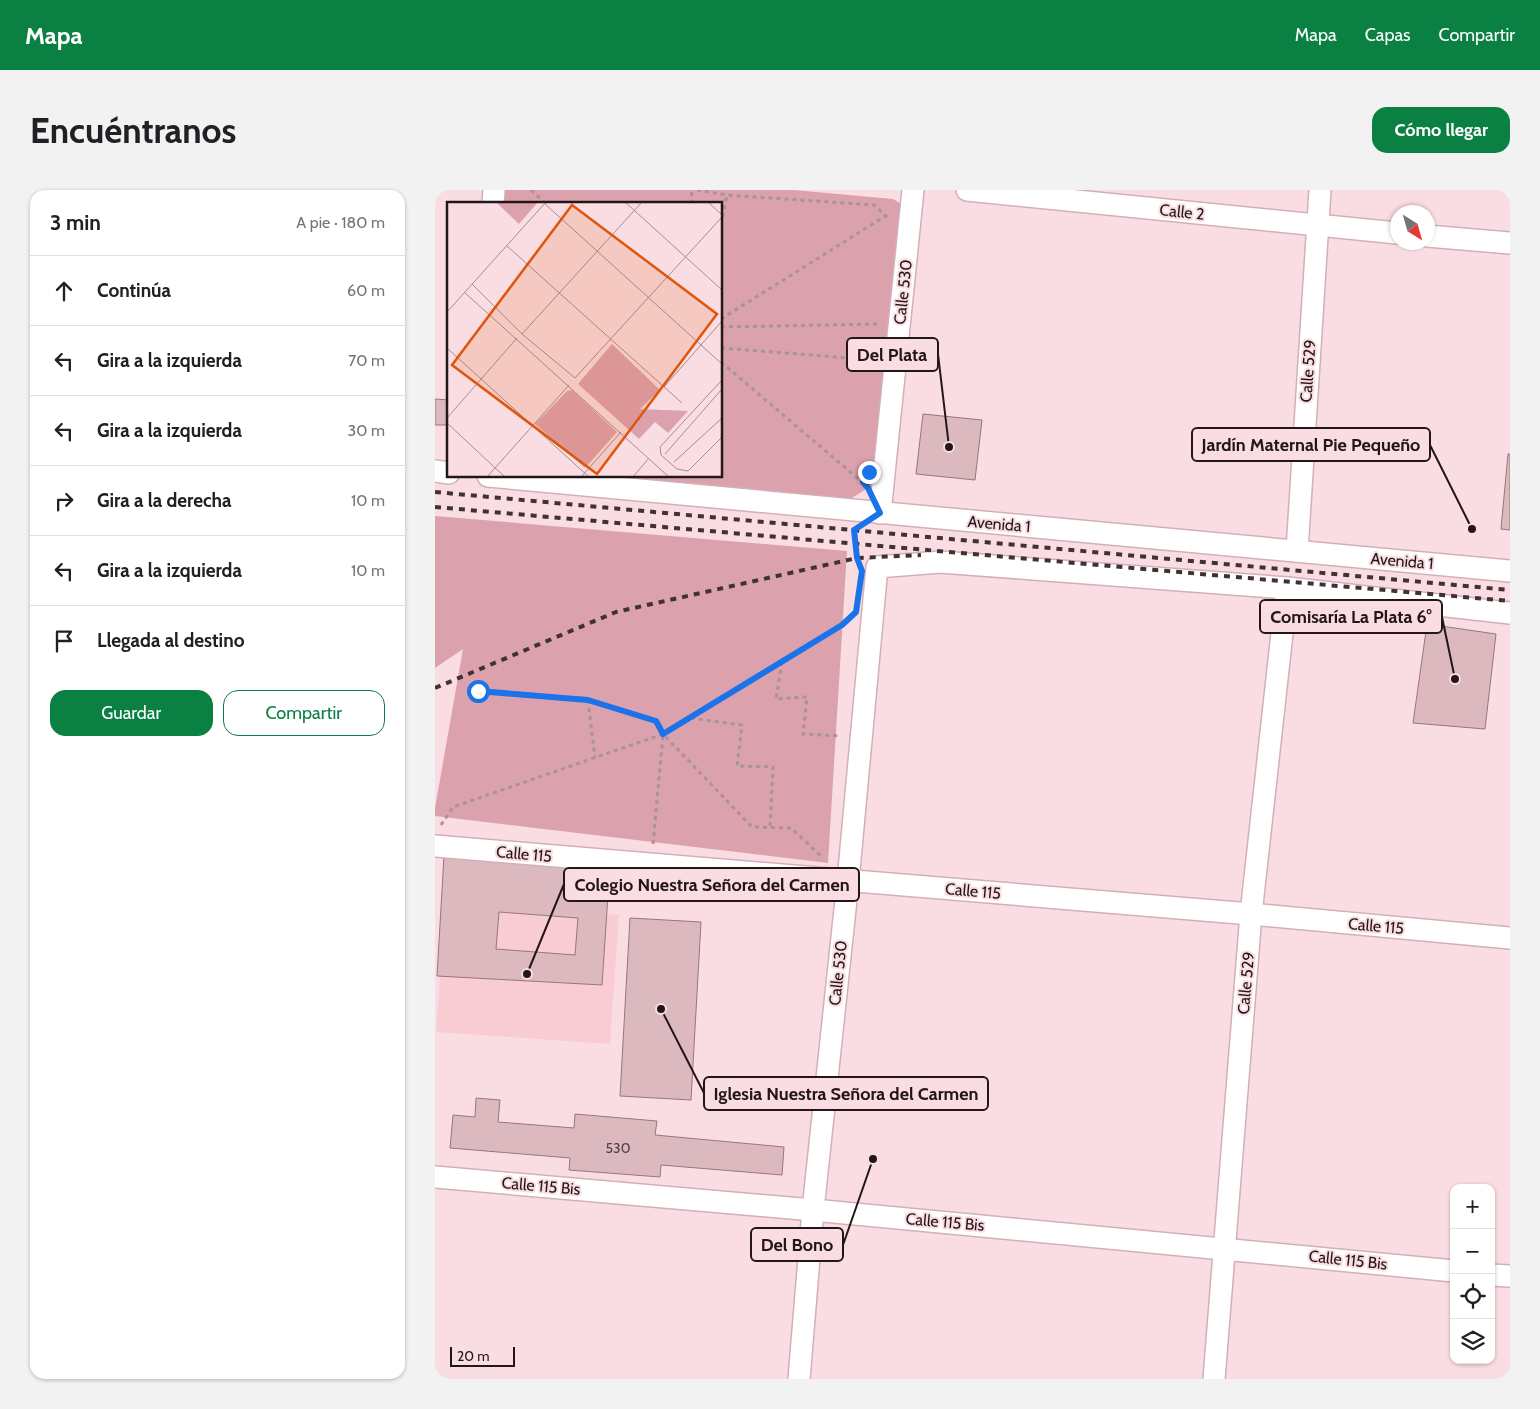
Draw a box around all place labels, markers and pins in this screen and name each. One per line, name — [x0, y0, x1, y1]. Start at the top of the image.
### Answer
callout: Del Plata — [847, 338, 938, 371]
callout: Jardín Maternal Pie Pequeño — [1192, 428, 1430, 461]
callout: Comisaría La Plata 6° — [1260, 600, 1442, 633]
callout: Colegio Nuestra Señora del Carmen — [564, 868, 859, 901]
callout: Iglesia Nuestra Señora del Carmen — [704, 1077, 988, 1110]
callout: Del Bono — [751, 1228, 843, 1261]

